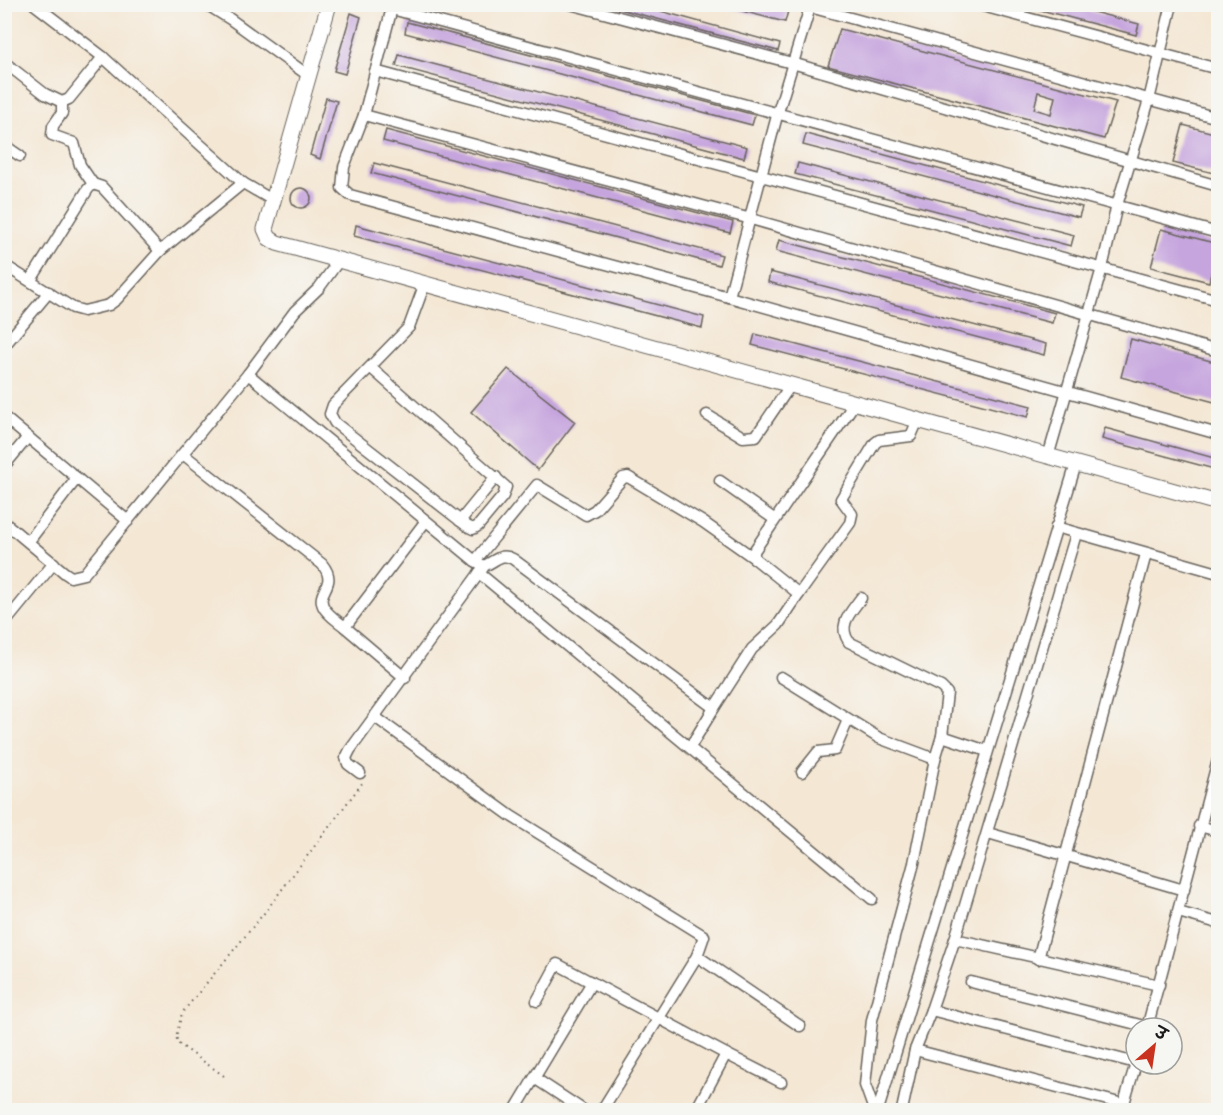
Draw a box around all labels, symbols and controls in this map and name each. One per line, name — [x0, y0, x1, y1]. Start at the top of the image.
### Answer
north arrow — [1124, 1016, 1184, 1076]
text: उ — [1150, 1021, 1171, 1045]

